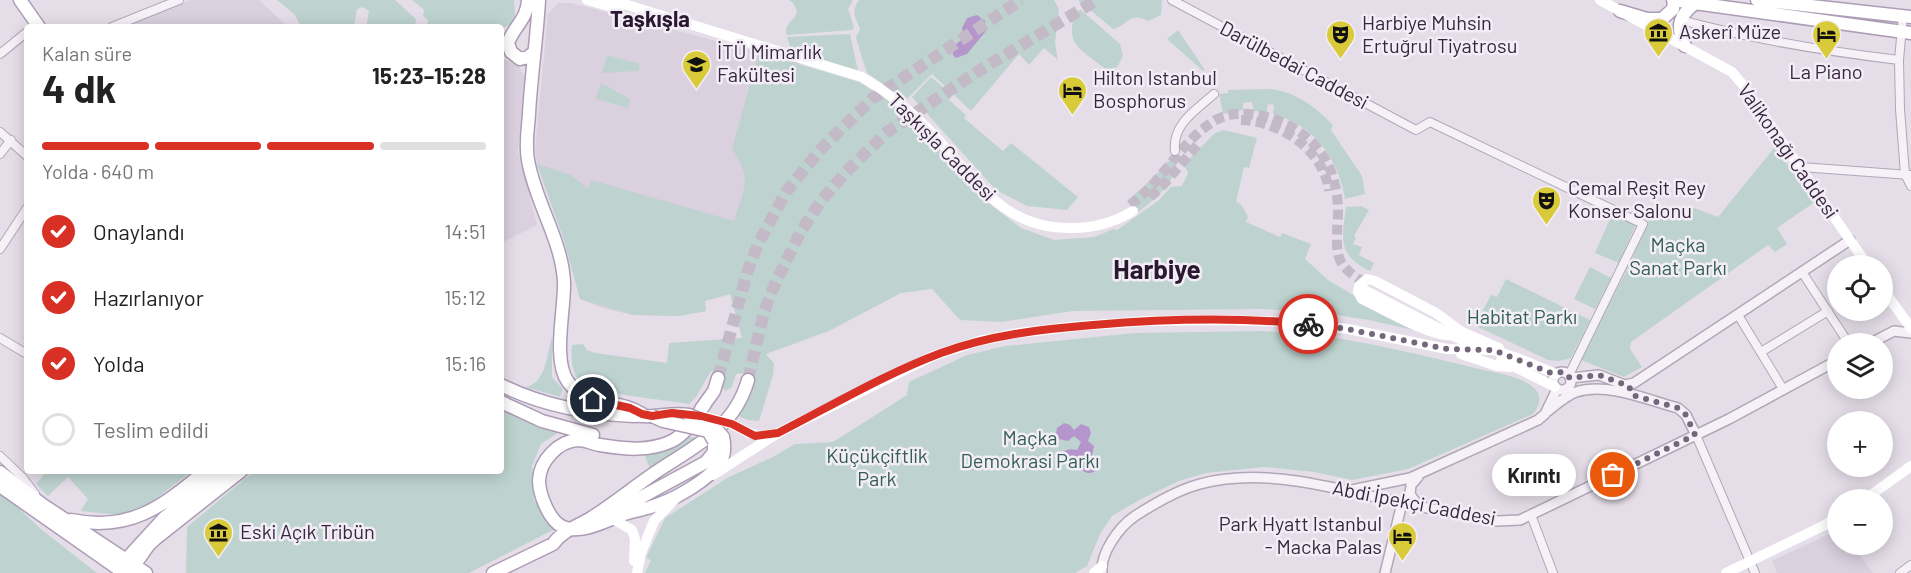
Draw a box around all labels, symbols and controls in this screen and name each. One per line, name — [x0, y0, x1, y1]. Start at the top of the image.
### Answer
district label: Taşkışla — [610, 5, 690, 31]
place label: Harbiye Muhsin Ertuğrul Tiyatrosu — [1362, 10, 1517, 57]
street label: Darülbedai Caddesi — [1216, 15, 1373, 113]
museum icon: Askerî Müze — [1642, 16, 1674, 58]
theatre icon: Harbiye Muhsin Ertuğrul Tiyatrosu — [1325, 18, 1357, 60]
hotel icon: La Piano — [1810, 18, 1842, 60]
place label: Askerî Müze — [1679, 19, 1781, 43]
place label: İTÜ Mimarlık Fakültesi — [717, 39, 822, 86]
text: Kalan süre — [42, 41, 132, 65]
school or university icon: İTÜ Mimarlık Fakültesi — [680, 48, 712, 90]
place label: La Piano — [1789, 59, 1863, 83]
text: 15:23–15:28 — [372, 62, 486, 88]
text: 4 dk — [42, 64, 116, 111]
place label: Hilton Istanbul Bosphorus — [1093, 65, 1217, 112]
hotel icon: Hilton Istanbul Bosphorus — [1056, 74, 1088, 116]
street label: Valikonağı Caddesi — [1733, 79, 1844, 222]
street label: Taşkışla Caddesi — [884, 88, 1001, 205]
text: Yolda · 640 m — [42, 159, 154, 183]
place label: Cemal Reşit Rey Konser Salonu — [1568, 175, 1706, 222]
theatre icon: Cemal Reşit Rey Konser Salonu — [1531, 184, 1563, 226]
icon: check — [42, 215, 75, 248]
text: Onaylandı — [93, 218, 185, 244]
text: 14:51 — [444, 219, 486, 243]
park label: Maçka Sanat Parkı — [1629, 232, 1727, 279]
district label: Harbiye — [1113, 253, 1201, 284]
map controls — [1827, 255, 1893, 555]
button: locate — [1827, 255, 1893, 321]
icon: check — [42, 281, 75, 314]
text: Hazırlanıyor — [93, 284, 204, 310]
text: 15:12 — [444, 285, 486, 309]
courier — [1278, 294, 1338, 354]
park label: Habitat Parkı — [1467, 304, 1577, 328]
icon: bike — [1292, 308, 1325, 341]
button: layers — [1827, 333, 1893, 399]
icon: check — [42, 347, 75, 380]
text: Yolda — [93, 350, 144, 376]
text: 15:16 — [445, 351, 486, 375]
pin — [567, 374, 618, 425]
icon: home — [576, 383, 609, 416]
button: + — [1827, 411, 1893, 477]
text: Teslim edildi — [93, 416, 209, 442]
park label: Maçka Demokrasi Parkı — [960, 425, 1100, 472]
park label: Küçükçiftlik Park — [826, 443, 928, 490]
pin — [1587, 449, 1638, 500]
callout: Kırıntı — [1493, 454, 1577, 496]
icon: bag — [1596, 458, 1629, 491]
text: Kırıntı — [1508, 463, 1560, 487]
street label: Abdi İpekçi Caddesi — [1331, 474, 1498, 530]
button: − — [1827, 489, 1893, 555]
place label: Park Hyatt Istanbul - Macka Palas — [1219, 511, 1382, 558]
museum icon: Eski Açık Tribün — [203, 516, 235, 558]
place label: Eski Açık Tribün — [240, 519, 375, 543]
hotel icon: Park Hyatt Istanbul - Macka Palas — [1387, 520, 1419, 562]

